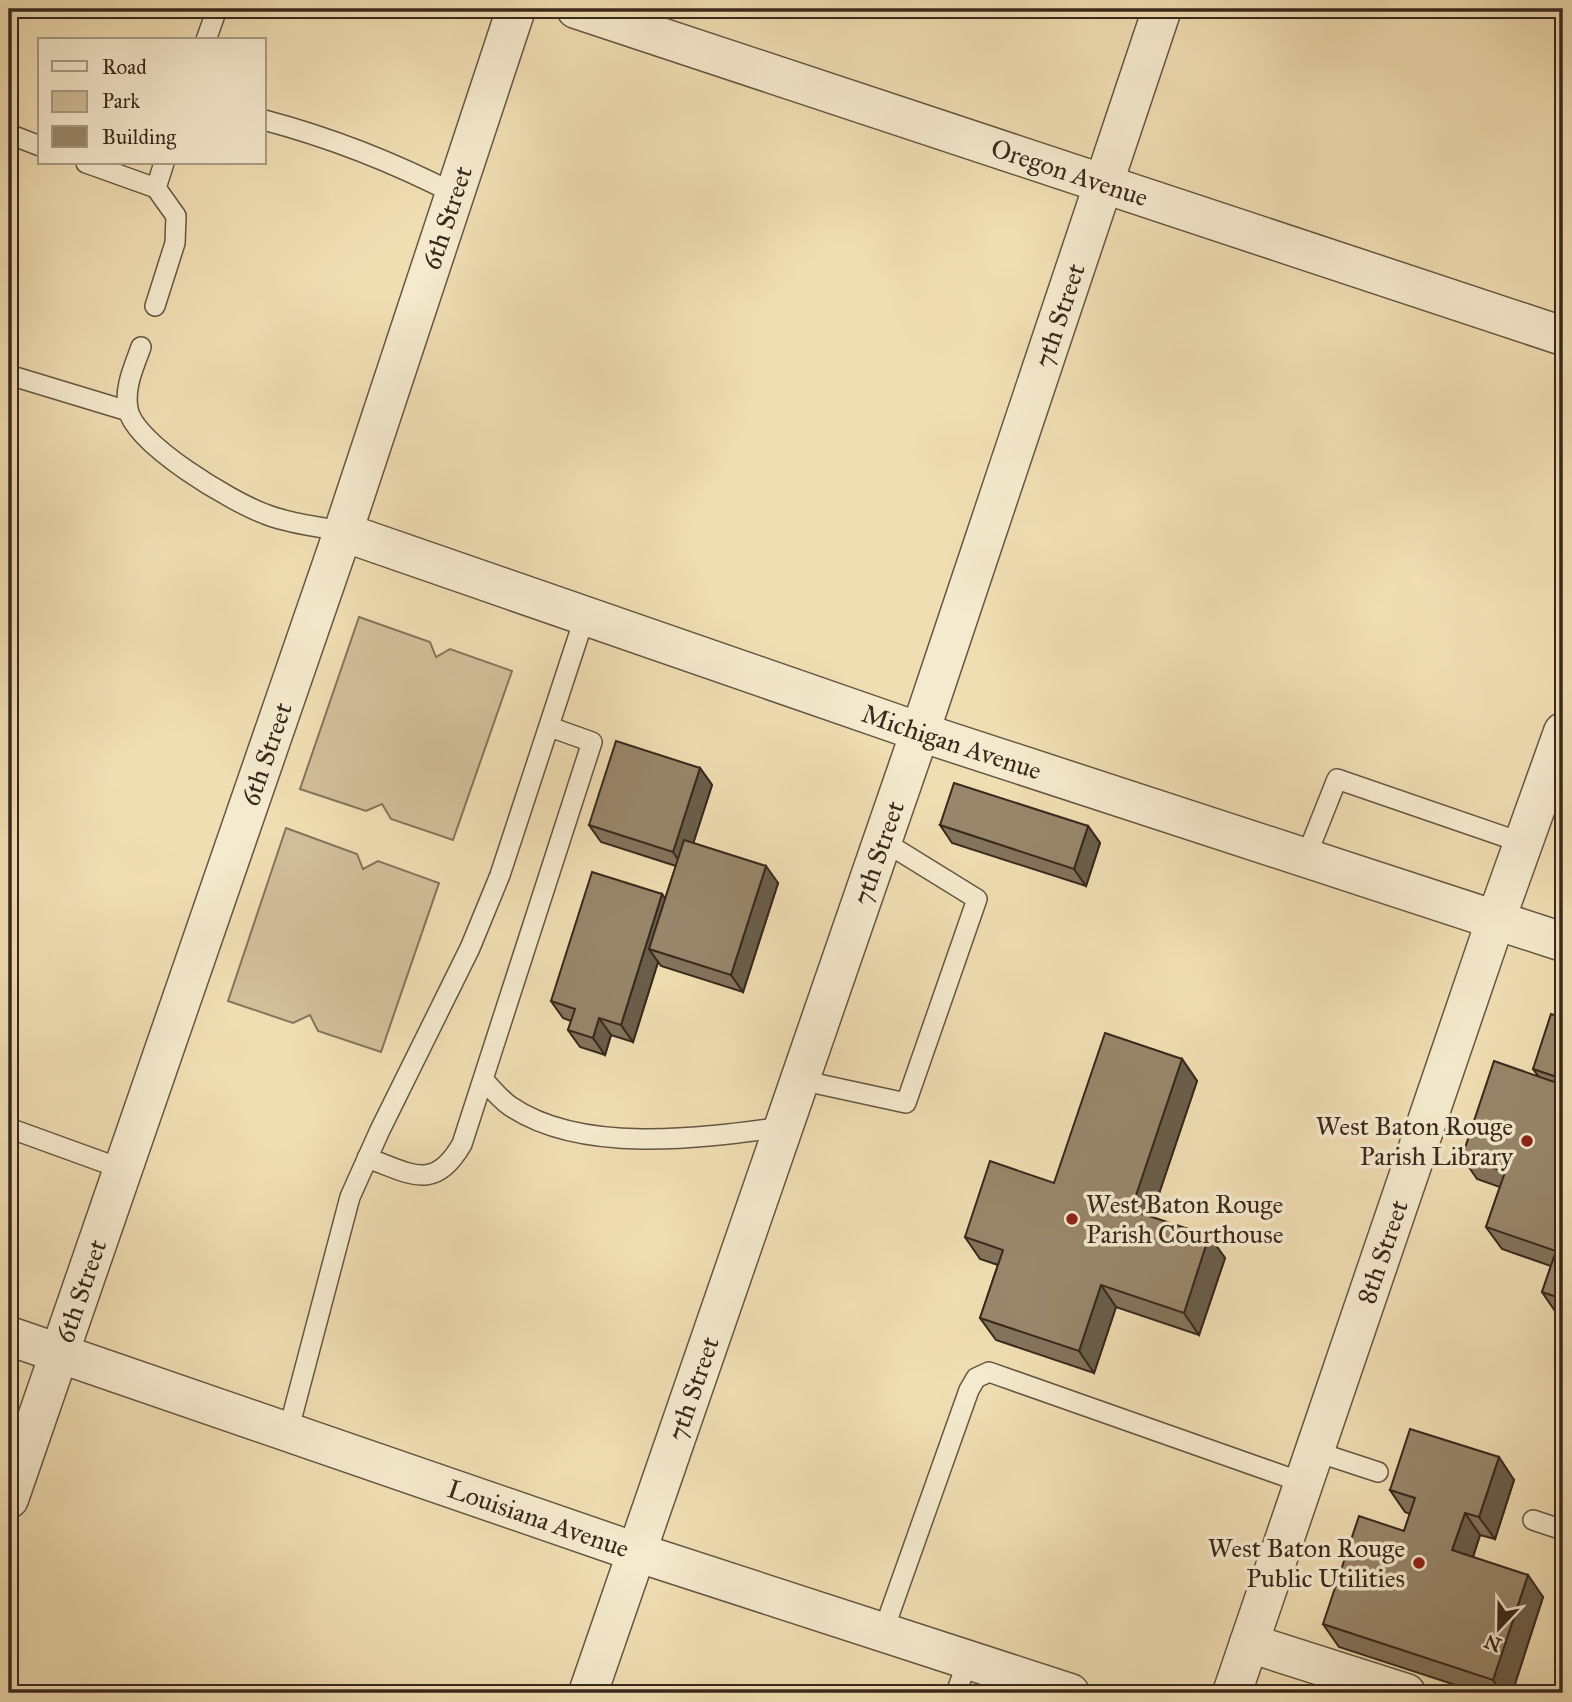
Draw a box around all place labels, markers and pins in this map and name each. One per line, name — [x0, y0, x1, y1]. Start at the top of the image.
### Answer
place label: West Baton Rouge Parish Library — [1316, 1110, 1514, 1172]
marker: West Baton Rouge Parish Library — [1519, 1133, 1535, 1149]
place label: West Baton Rouge Parish Courthouse — [1086, 1188, 1284, 1250]
marker: West Baton Rouge Parish Courthouse — [1064, 1211, 1080, 1227]
place label: West Baton Rouge Public Utilities — [1208, 1532, 1405, 1594]
marker: West Baton Rouge Public Utilities — [1411, 1555, 1427, 1571]

